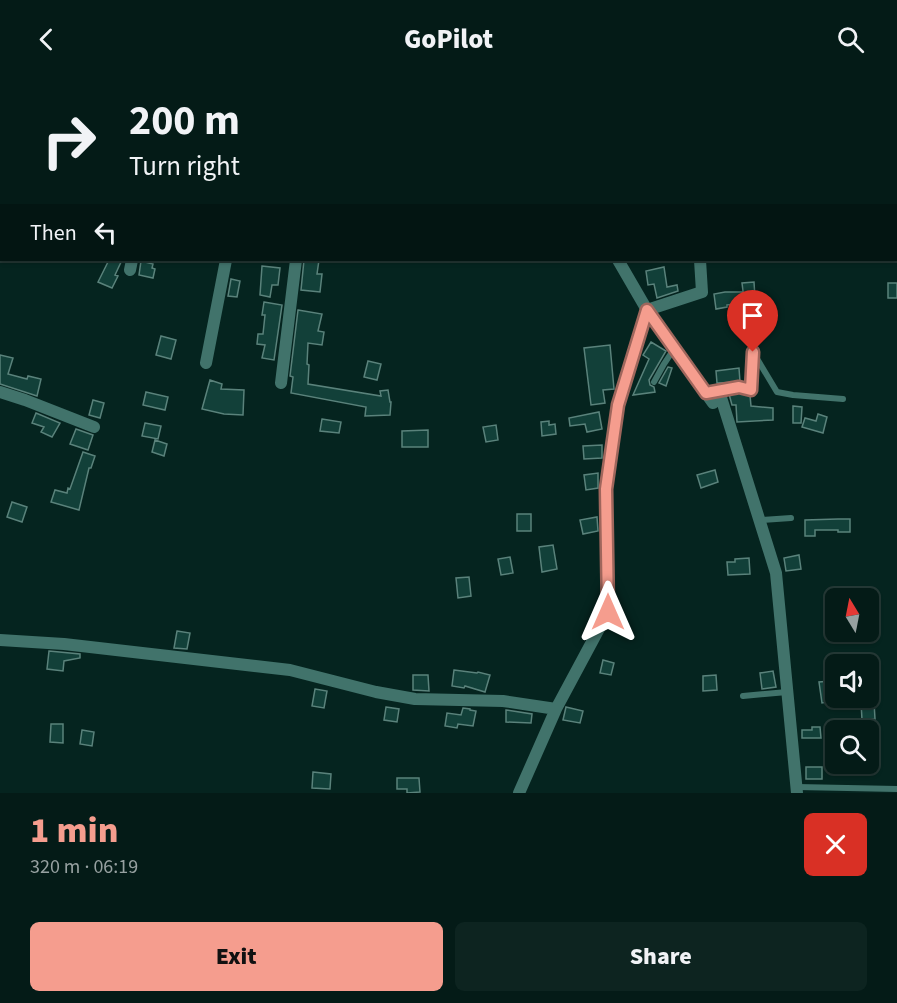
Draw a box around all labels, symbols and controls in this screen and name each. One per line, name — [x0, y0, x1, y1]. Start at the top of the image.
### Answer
text: GoPilot — [404, 20, 493, 59]
icon: back — [30, 23, 63, 56]
icon: search — [834, 23, 867, 56]
text: 200 m — [129, 91, 240, 151]
icon: right — [30, 102, 108, 180]
text: Turn right — [129, 147, 240, 186]
icon: left — [89, 216, 122, 249]
text: Then — [30, 217, 77, 249]
pin — [727, 290, 778, 352]
icon: arrive — [736, 299, 769, 332]
position arrow — [576, 580, 640, 644]
north arrow — [825, 588, 879, 642]
map controls — [825, 588, 879, 774]
button: sound — [825, 654, 879, 708]
button: search — [825, 720, 879, 774]
text: 1 min — [30, 805, 118, 856]
button: close — [804, 813, 867, 876]
text: 320 m · 06:19 — [30, 853, 138, 881]
button: Exit — [30, 922, 443, 991]
button: Share — [455, 922, 867, 991]

